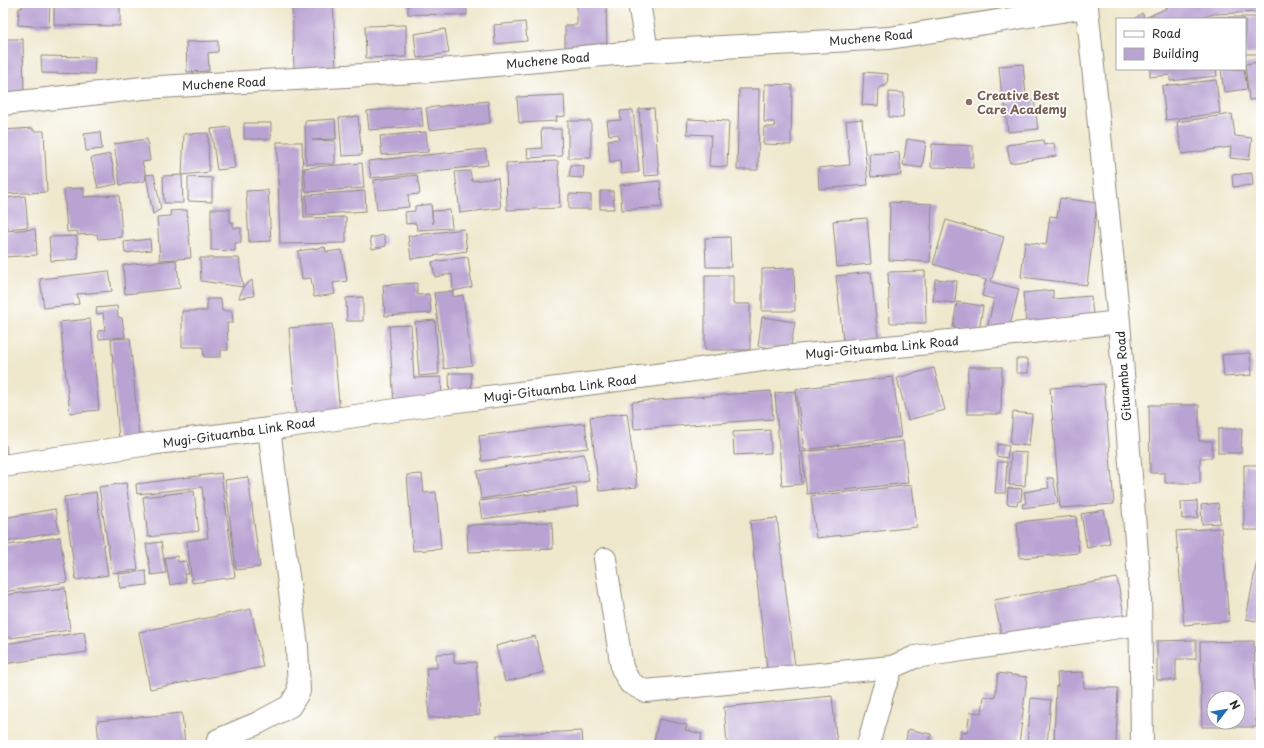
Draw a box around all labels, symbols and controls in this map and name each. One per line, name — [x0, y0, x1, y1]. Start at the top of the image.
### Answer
legend — [1116, 18, 1246, 70]
street label: Muchene Road — [828, 24, 914, 50]
text: Road — [1152, 24, 1181, 42]
text: Building — [1152, 44, 1199, 62]
street label: Muchene Road — [505, 47, 591, 73]
street label: Muchene Road — [182, 72, 266, 94]
place label: Creative Best Care Academy — [977, 86, 1067, 118]
marker: Creative Best Care Academy — [964, 97, 974, 107]
street label: Gituamba Road — [1111, 330, 1135, 422]
street label: Mugi-Gituamba Link Road — [805, 331, 960, 363]
street label: Mugi-Gituamba Link Road — [482, 370, 638, 406]
street label: Mugi-Gituamba Link Road — [161, 412, 317, 452]
north arrow — [1206, 690, 1246, 730]
text: N — [1225, 696, 1245, 713]

